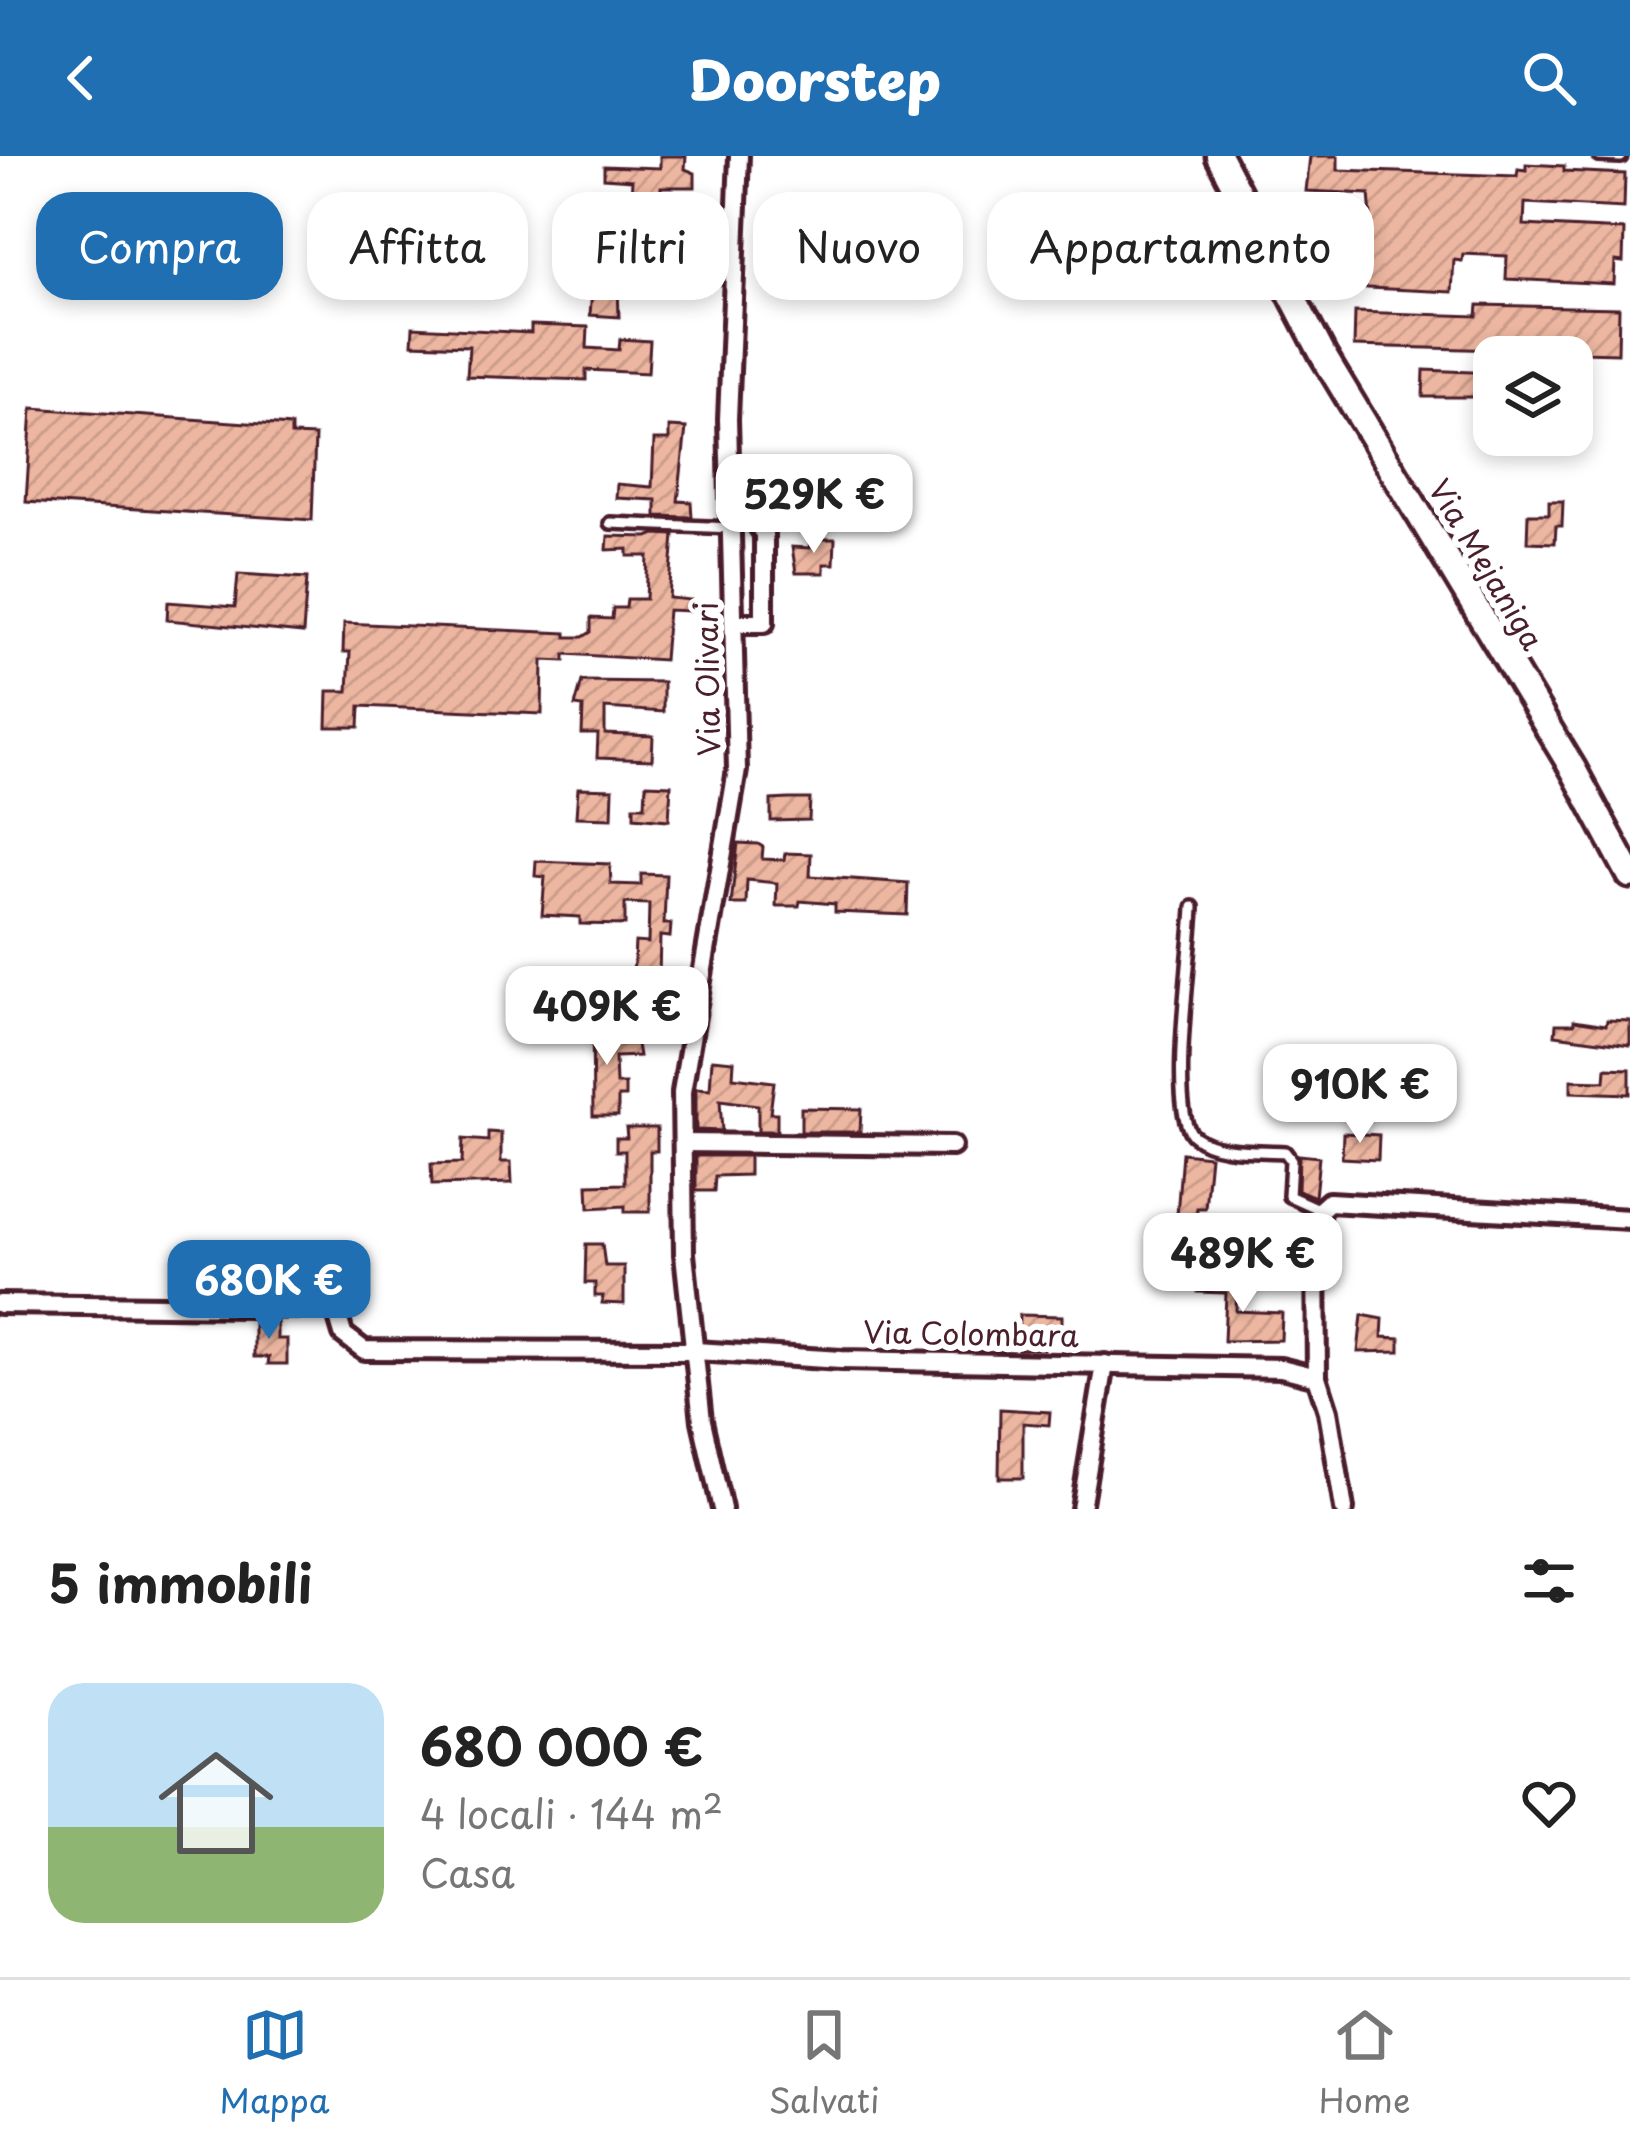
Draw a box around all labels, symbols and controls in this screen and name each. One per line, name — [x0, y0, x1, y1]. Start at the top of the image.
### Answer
text: Doorstep — [689, 38, 941, 119]
icon: back — [48, 45, 114, 111]
icon: search — [1516, 45, 1582, 111]
chip: Compra — [36, 192, 283, 300]
chip: Affitta — [307, 192, 528, 300]
chip: Filtri — [552, 192, 729, 300]
chip: Nuovo — [753, 192, 963, 300]
chip: Appartamento — [987, 192, 1374, 300]
map controls — [1473, 336, 1593, 456]
button: layers — [1473, 336, 1593, 456]
pin: 529K € — [716, 454, 912, 556]
text: 529K € — [743, 463, 885, 522]
street label: Via Mejaniga — [1418, 470, 1556, 658]
street label: Via Olivari — [683, 601, 730, 757]
pin: 409K € — [509, 966, 705, 1068]
text: 409K € — [532, 975, 682, 1034]
pin: 910K € — [1262, 1044, 1458, 1146]
text: 910K € — [1290, 1053, 1430, 1112]
pin: 489K € — [1145, 1213, 1341, 1315]
text: 489K € — [1170, 1222, 1316, 1281]
pin: 680K € — [171, 1240, 367, 1342]
text: 680K € — [194, 1249, 344, 1308]
street label: Via Colombara — [863, 1308, 1079, 1357]
text: 5 immobili — [48, 1543, 312, 1620]
icon: filters — [1516, 1548, 1582, 1614]
text: 680 000 € — [420, 1706, 704, 1783]
icon: home — [144, 1731, 288, 1875]
icon: heart — [1516, 1770, 1582, 1836]
text: 4 locali · 144 m² — [420, 1783, 723, 1842]
text: Casa — [420, 1842, 515, 1901]
tab: Mappa — [220, 2002, 329, 2124]
tab: Salvati — [769, 2002, 880, 2124]
tab: Home — [1319, 2002, 1410, 2124]

